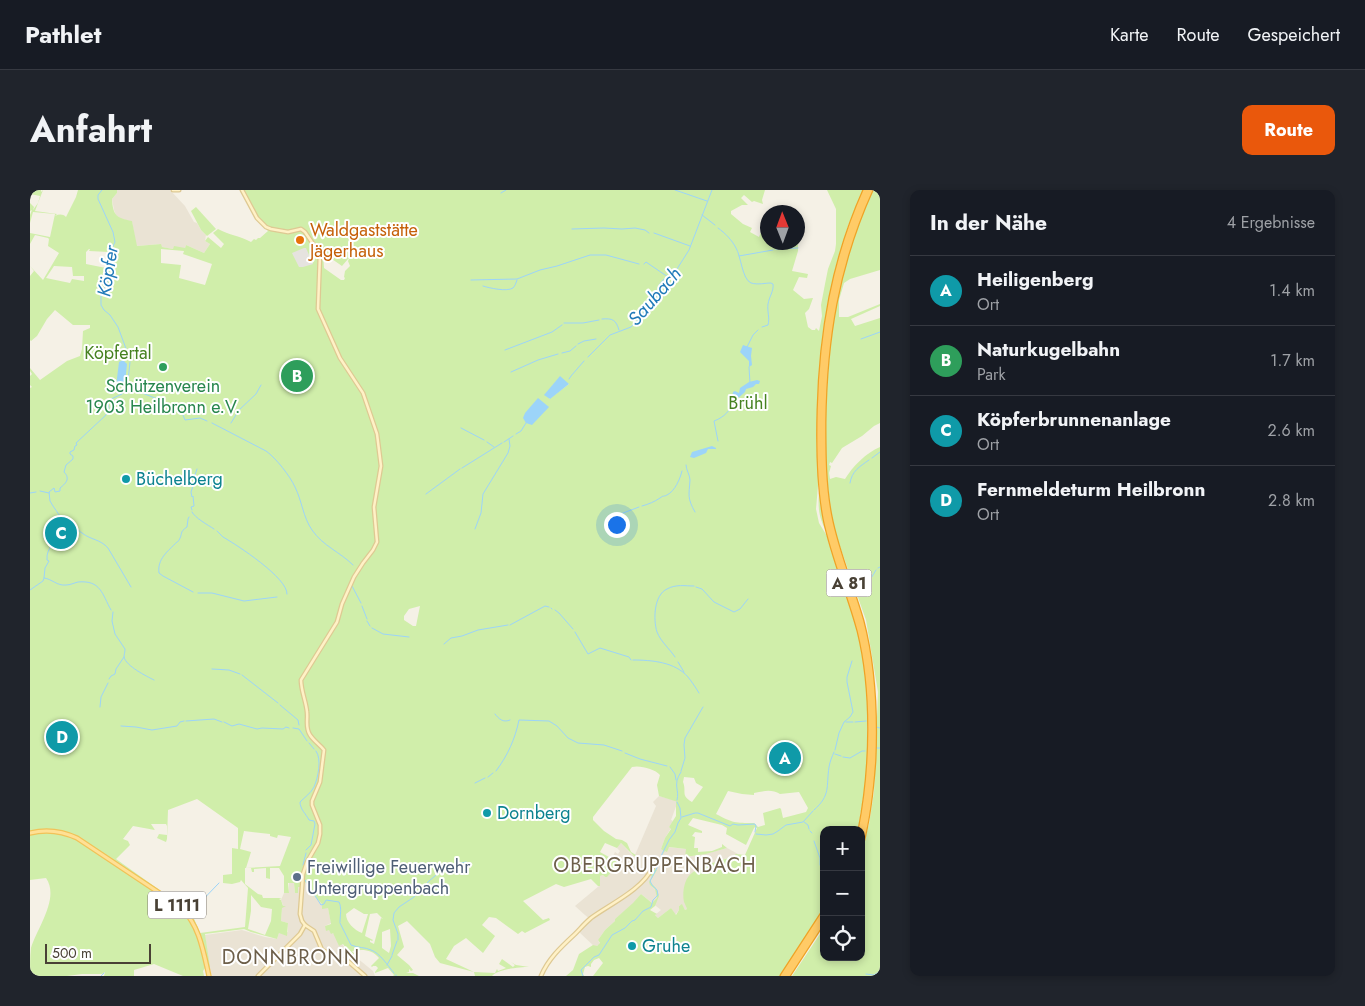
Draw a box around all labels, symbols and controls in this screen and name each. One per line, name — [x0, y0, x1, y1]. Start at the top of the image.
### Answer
text: Pathlet — [25, 17, 101, 52]
text: Karte — [1110, 22, 1149, 48]
text: Route — [1177, 22, 1219, 48]
text: Gespeichert — [1247, 22, 1340, 48]
text: Anfahrt — [30, 105, 152, 155]
button: Route — [1242, 105, 1335, 155]
north arrow — [760, 205, 805, 250]
text: In der Nähe — [930, 208, 1047, 238]
text: 4 Ergebnisse — [1227, 211, 1315, 234]
place label: Waldgaststätte Jägerhaus — [308, 217, 418, 264]
marker: Waldgaststätte Jägerhaus — [294, 234, 306, 246]
water label: Köpfer — [90, 242, 125, 299]
water label: Saubach — [621, 261, 687, 332]
text: Heiligenberg — [977, 266, 1094, 293]
text: A — [940, 279, 952, 302]
text: 1.4 km — [1269, 279, 1315, 302]
text: Ort — [977, 293, 999, 316]
text: Naturkugelbahn — [977, 336, 1120, 363]
park label: Köpfertal — [84, 340, 152, 366]
text: B — [941, 349, 951, 372]
text: 1.7 km — [1270, 349, 1315, 372]
pin: B — [281, 357, 313, 395]
marker: Schützenverein 1903 Heilbronn e.V. — [157, 361, 169, 373]
text: Park — [977, 363, 1006, 386]
place label: Schützenverein 1903 Heilbronn e.V. — [86, 373, 241, 420]
park label: Brühl — [728, 390, 768, 416]
text: Köpferbrunnenanlage — [977, 406, 1171, 433]
text: C — [940, 419, 952, 442]
text: 2.6 km — [1268, 419, 1315, 442]
text: Ort — [977, 433, 999, 456]
place label: Büchelberg — [136, 466, 223, 492]
marker: Büchelberg — [120, 473, 132, 485]
text: Fernmeldeturm Heilbronn — [977, 476, 1205, 503]
text: D — [940, 489, 952, 512]
text: 2.8 km — [1268, 489, 1315, 512]
text: Ort — [977, 503, 999, 526]
your location — [604, 512, 630, 538]
pin: C — [45, 514, 77, 552]
road number: A 81 — [826, 569, 872, 596]
pin: D — [46, 718, 78, 756]
pin: A — [769, 739, 801, 777]
place label: Dornberg — [497, 800, 570, 826]
marker: Dornberg — [481, 807, 493, 819]
map controls — [820, 826, 865, 961]
button: + — [820, 826, 865, 871]
district label: OBERGRUPPENBACH — [553, 851, 757, 880]
place label: Freiwillige Feuerwehr Untergruppenbach — [307, 854, 471, 901]
marker: Freiwillige Feuerwehr Untergruppenbach — [291, 871, 303, 883]
button: − — [820, 871, 865, 916]
road number: L 1111 — [148, 892, 206, 918]
button: locate — [820, 916, 865, 961]
place label: Gruhe — [642, 933, 690, 959]
marker: Gruhe — [626, 940, 638, 952]
scale bar — [45, 941, 151, 964]
text: 500 m — [52, 943, 92, 963]
district label: DONNBRONN — [222, 943, 360, 972]

